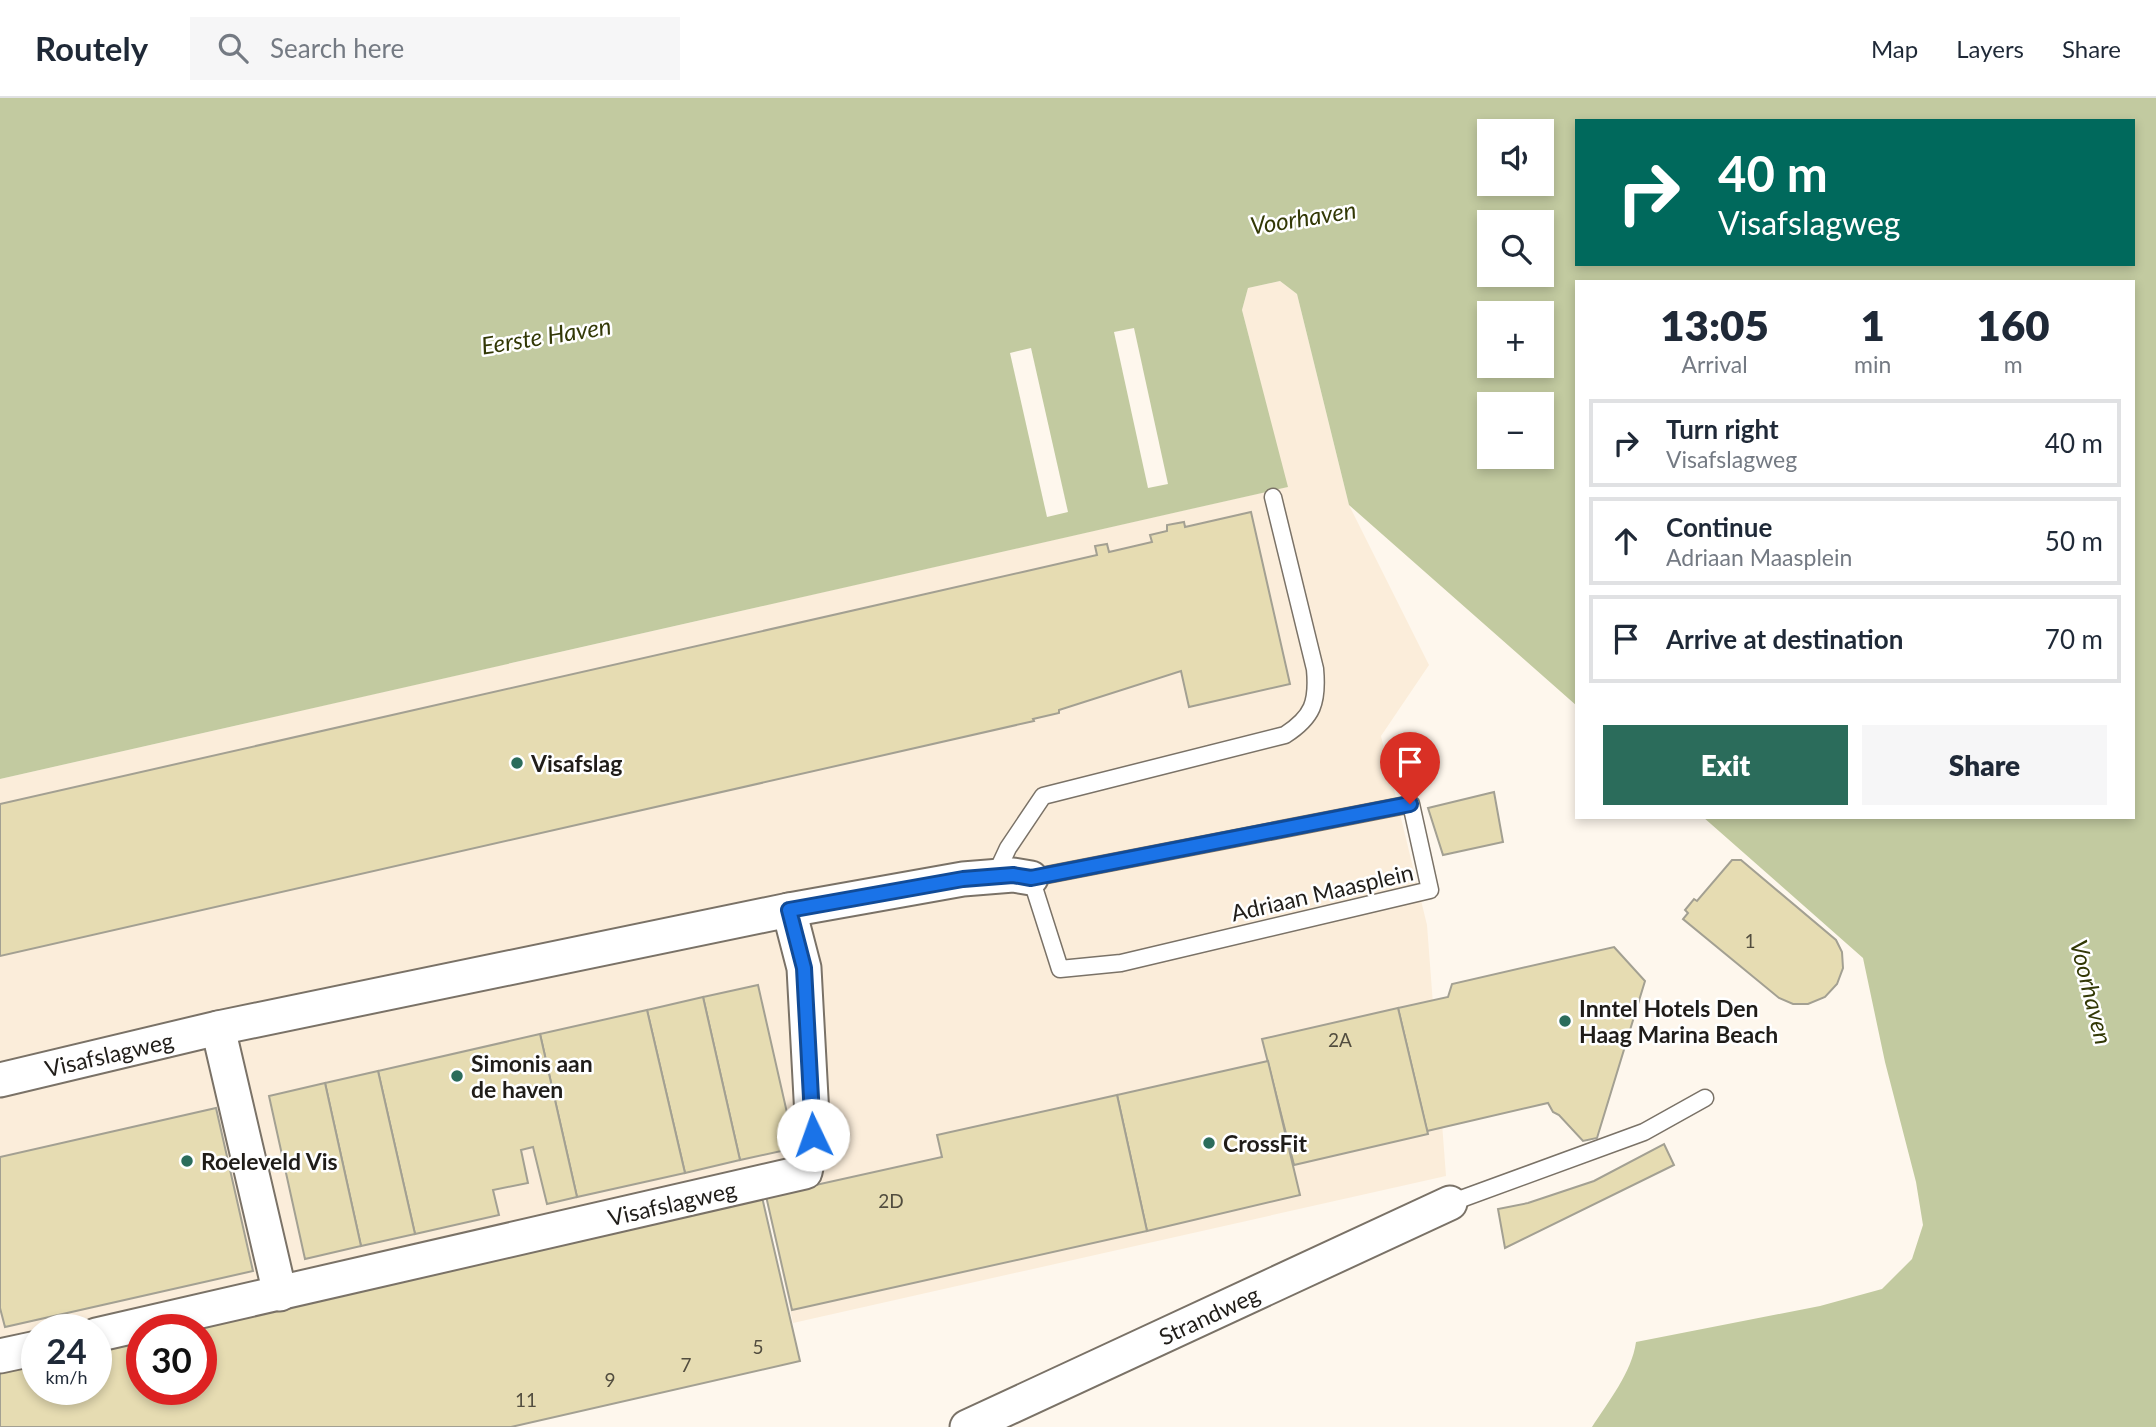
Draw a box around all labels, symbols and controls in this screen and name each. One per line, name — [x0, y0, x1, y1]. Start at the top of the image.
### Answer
search box — [190, 17, 680, 80]
text: Routely — [35, 28, 148, 68]
icon: search — [214, 29, 252, 67]
text: Search here — [270, 32, 404, 64]
text: Map — [1871, 34, 1918, 63]
text: Layers — [1956, 34, 2024, 63]
text: Share — [2062, 34, 2121, 63]
map controls — [1477, 119, 1554, 469]
button: sound — [1477, 119, 1554, 196]
text: 40 m — [1718, 144, 1828, 202]
icon: right — [1603, 147, 1694, 238]
water label: Voorhaven — [1248, 194, 1358, 240]
text: Visafslagweg — [1718, 203, 1900, 242]
button: search — [1477, 210, 1554, 287]
text: 13:05 — [1660, 300, 1769, 350]
text: 1 — [1861, 300, 1885, 350]
text: 160 — [1977, 300, 2050, 350]
button: + — [1477, 301, 1554, 378]
water label: Eerste Haven — [479, 310, 613, 360]
text: Arrival — [1681, 350, 1748, 378]
text: min — [1854, 350, 1891, 378]
text: m — [2004, 350, 2023, 378]
button: − — [1477, 392, 1554, 469]
text: Turn right — [1666, 413, 1779, 445]
icon: right — [1607, 424, 1645, 462]
text: 40 m — [2045, 427, 2103, 459]
text: Visafslagweg — [1666, 445, 1797, 473]
text: Continue — [1666, 511, 1772, 543]
icon: ahead — [1607, 522, 1645, 560]
text: 50 m — [2045, 525, 2103, 557]
text: Adriaan Maasplein — [1666, 543, 1852, 571]
icon: arrive — [1607, 620, 1645, 658]
text: Arrive at destination — [1666, 623, 1903, 655]
text: 70 m — [2045, 623, 2103, 655]
button: Exit — [1603, 725, 1848, 805]
button: Share — [1862, 725, 2107, 805]
pin — [1380, 732, 1440, 804]
icon: arrive — [1391, 743, 1429, 781]
place label: Visafslag — [530, 749, 622, 777]
marker: Visafslag — [509, 755, 525, 771]
street label: Adriaan Maasplein — [1228, 857, 1416, 927]
house number: 1 — [1744, 929, 1756, 952]
water label: Voorhaven — [2065, 937, 2119, 1047]
place label: Inntel Hotels Den Haag Marina Beach — [1579, 994, 1778, 1048]
marker: Inntel Hotels Den Haag Marina Beach — [1557, 1013, 1573, 1029]
street label: Visafslagweg — [42, 1026, 176, 1082]
house number: 2A — [1328, 1028, 1352, 1051]
place label: Simonis aan de haven — [471, 1049, 593, 1103]
marker: Simonis aan de haven — [449, 1068, 465, 1084]
position arrow — [776, 1098, 850, 1172]
place label: CrossFit — [1223, 1129, 1307, 1157]
marker: CrossFit — [1201, 1135, 1217, 1151]
place label: Roeleveld Vis — [201, 1147, 338, 1175]
marker: Roeleveld Vis — [179, 1153, 195, 1169]
street label: Visafslagweg — [605, 1175, 739, 1231]
house number: 2D — [878, 1189, 904, 1212]
street label: Strandweg — [1154, 1280, 1264, 1350]
speed limit sign: 30 — [126, 1314, 217, 1405]
text: 24 — [46, 1329, 87, 1371]
house number: 5 — [752, 1335, 764, 1358]
house number: 7 — [680, 1353, 692, 1376]
text: km/h — [45, 1366, 88, 1388]
house number: 9 — [604, 1368, 616, 1391]
house number: 11 — [515, 1388, 537, 1411]

